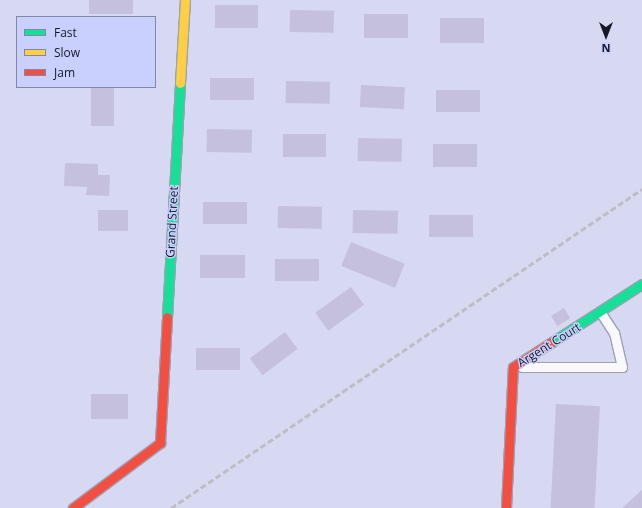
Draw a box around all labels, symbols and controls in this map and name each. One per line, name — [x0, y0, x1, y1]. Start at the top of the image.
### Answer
legend — [16, 16, 156, 88]
north arrow — [586, 16, 626, 56]
text: Fast — [54, 24, 77, 41]
text: N — [602, 41, 610, 56]
text: Slow — [54, 44, 80, 61]
text: Jam — [54, 64, 75, 81]
street label: Grand Street — [163, 186, 181, 258]
street label: Argent Court — [515, 320, 583, 370]

